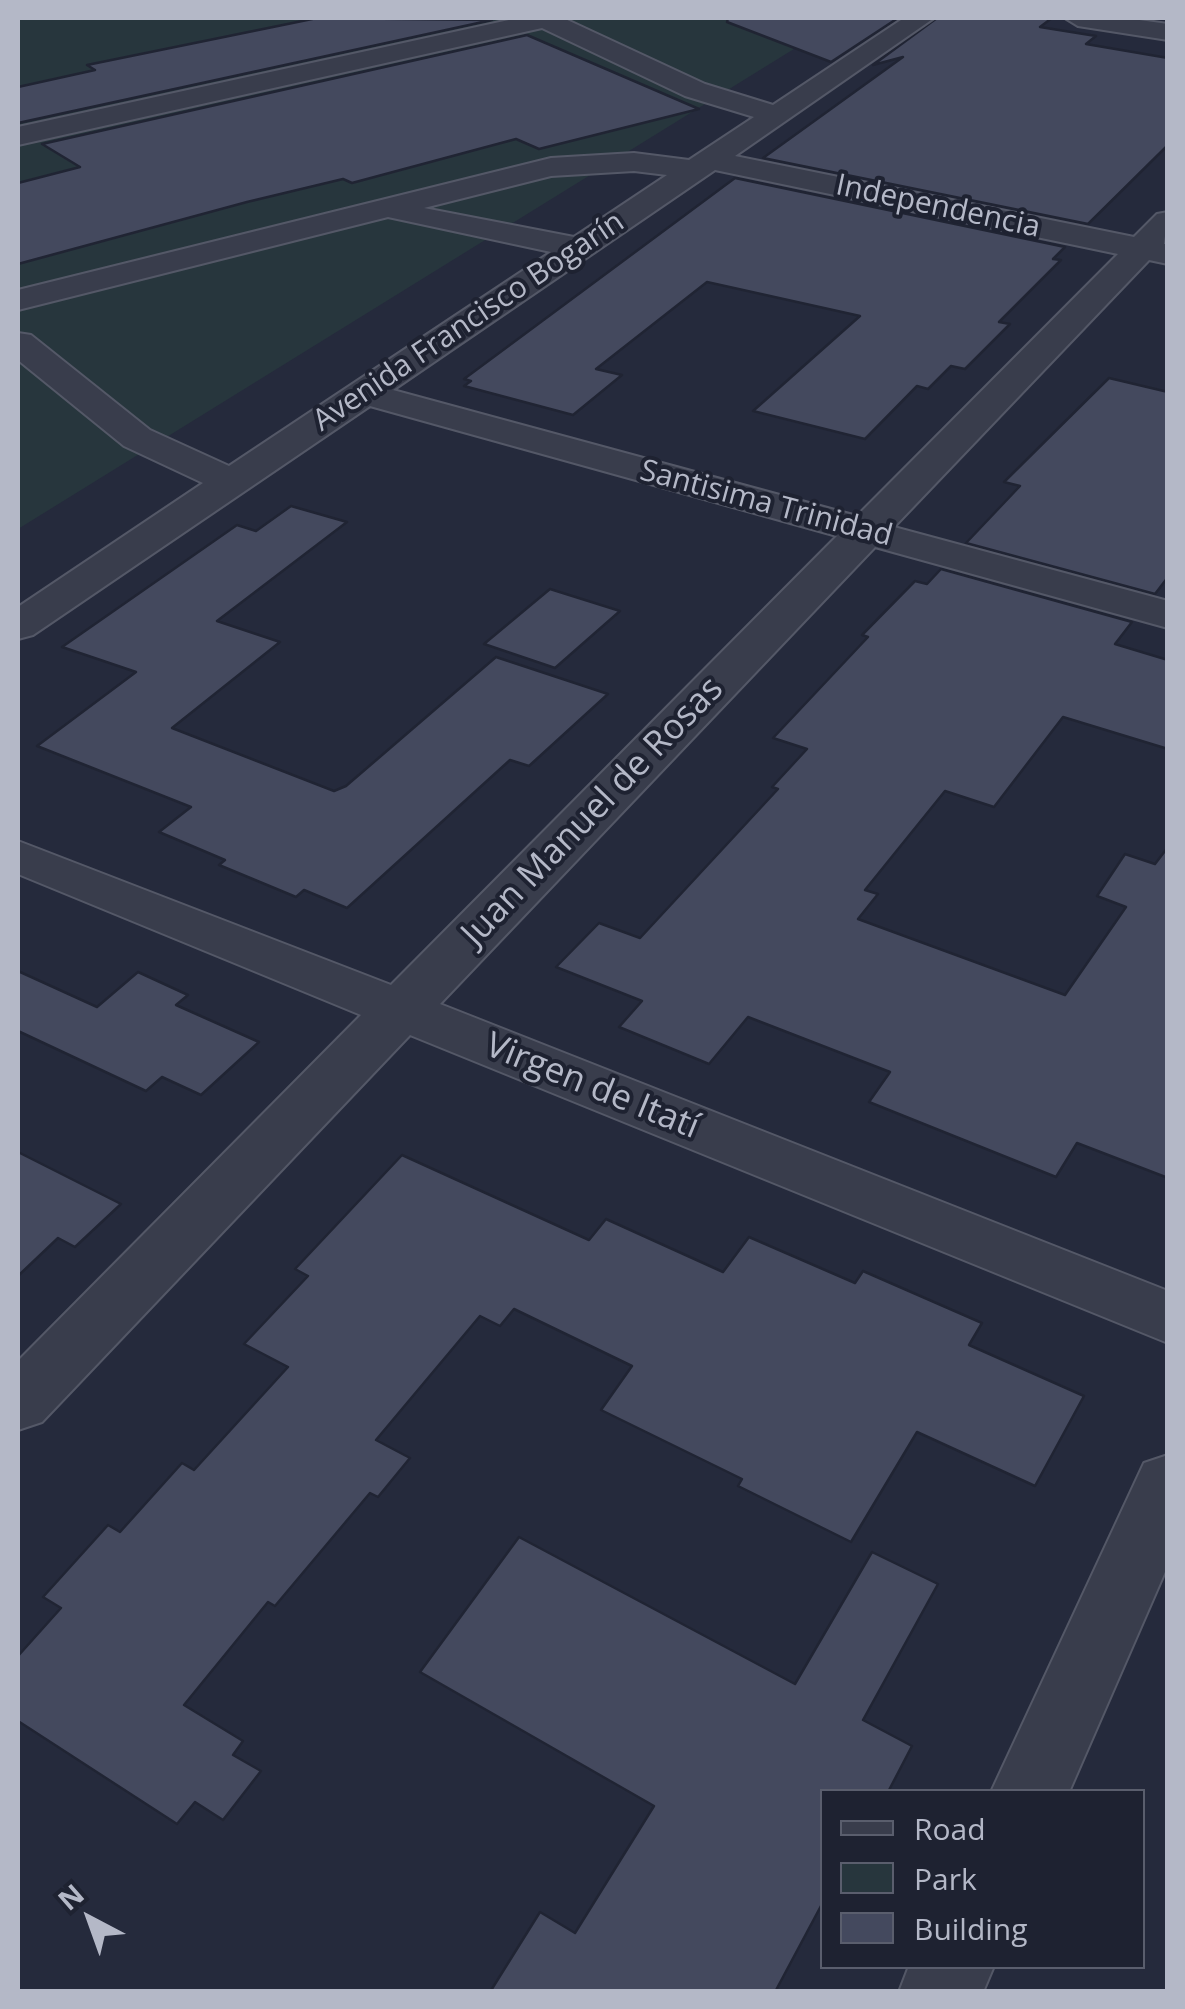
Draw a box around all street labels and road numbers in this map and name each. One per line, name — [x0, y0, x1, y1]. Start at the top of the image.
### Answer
street label: Independencia — [833, 168, 1043, 246]
street label: Avenida Francisco Bogarín — [307, 204, 631, 440]
street label: Santisima Trinidad — [636, 453, 896, 555]
street label: Juan Manuel de Rosas — [454, 669, 732, 955]
street label: Virgen de Itatí — [479, 1025, 705, 1149]

